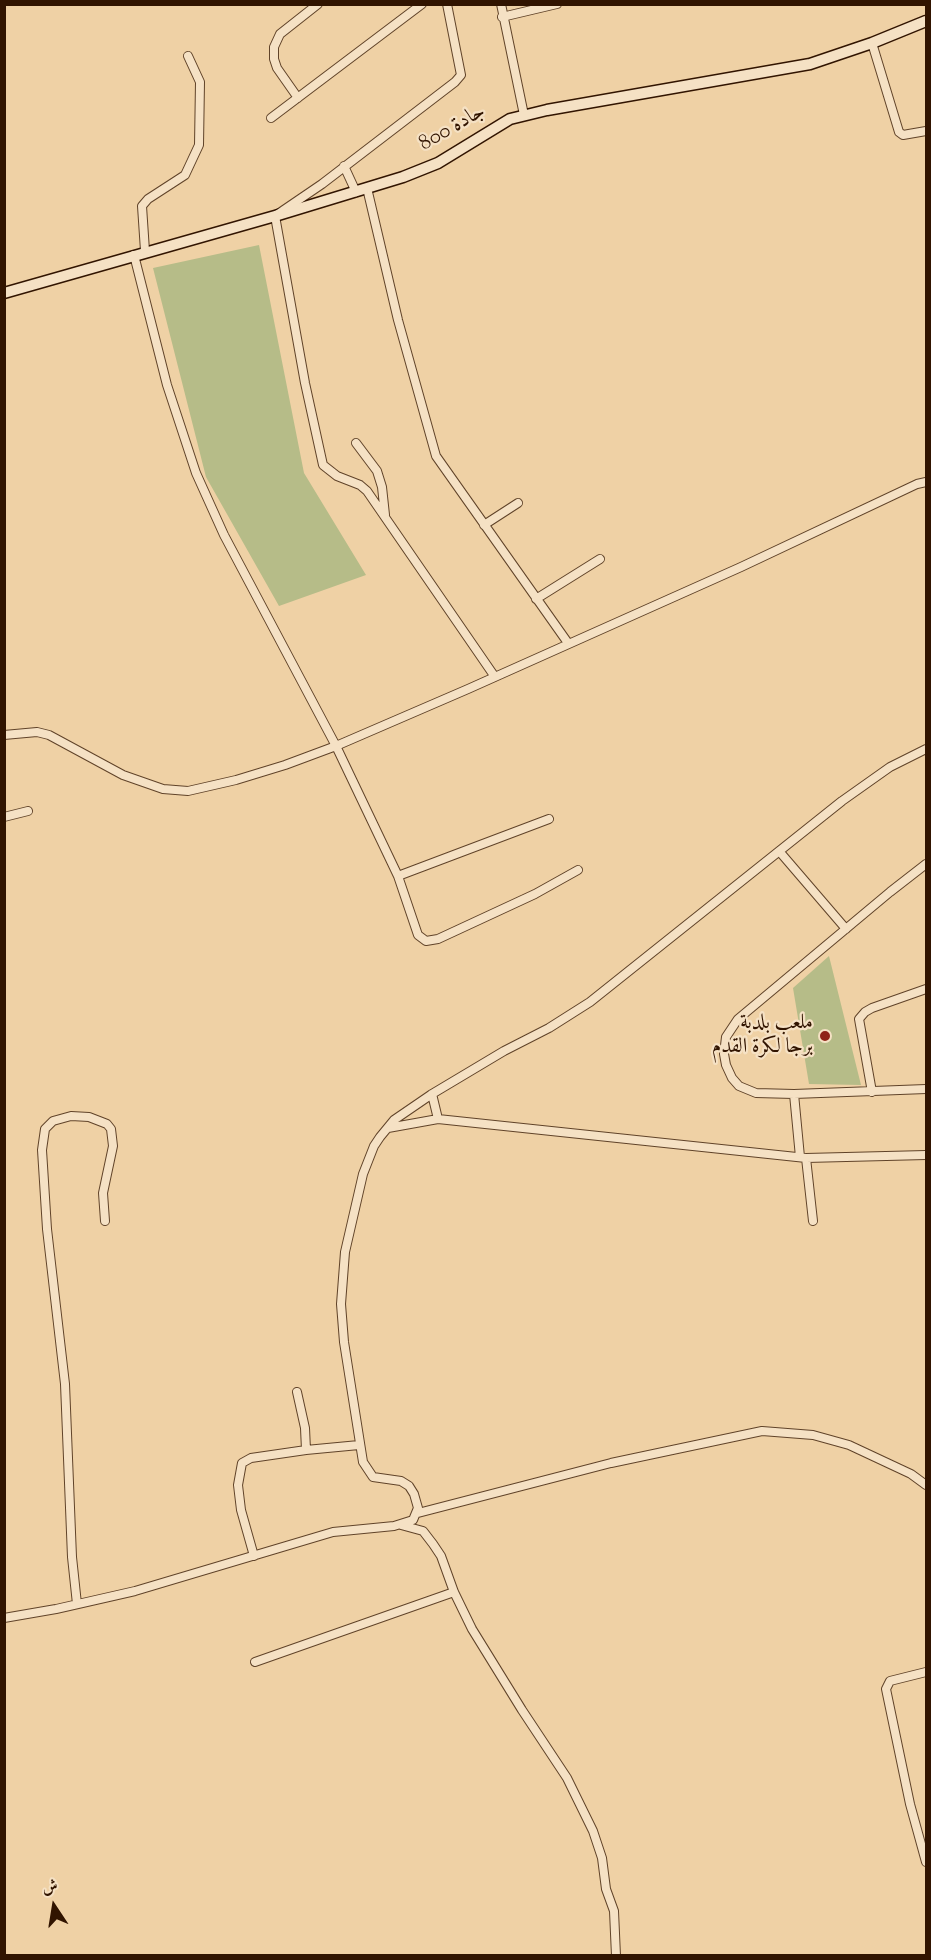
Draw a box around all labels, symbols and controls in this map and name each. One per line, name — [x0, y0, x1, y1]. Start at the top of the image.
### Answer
street label: جادة 800 — [416, 100, 490, 158]
place label: ملعب بلدبة برجا لكرة القدم — [712, 1011, 813, 1061]
marker: ملعب بلدبة برجا لكرة القدم — [818, 1029, 832, 1043]
text: ش — [40, 1875, 60, 1901]
north arrow — [24, 1876, 84, 1936]

